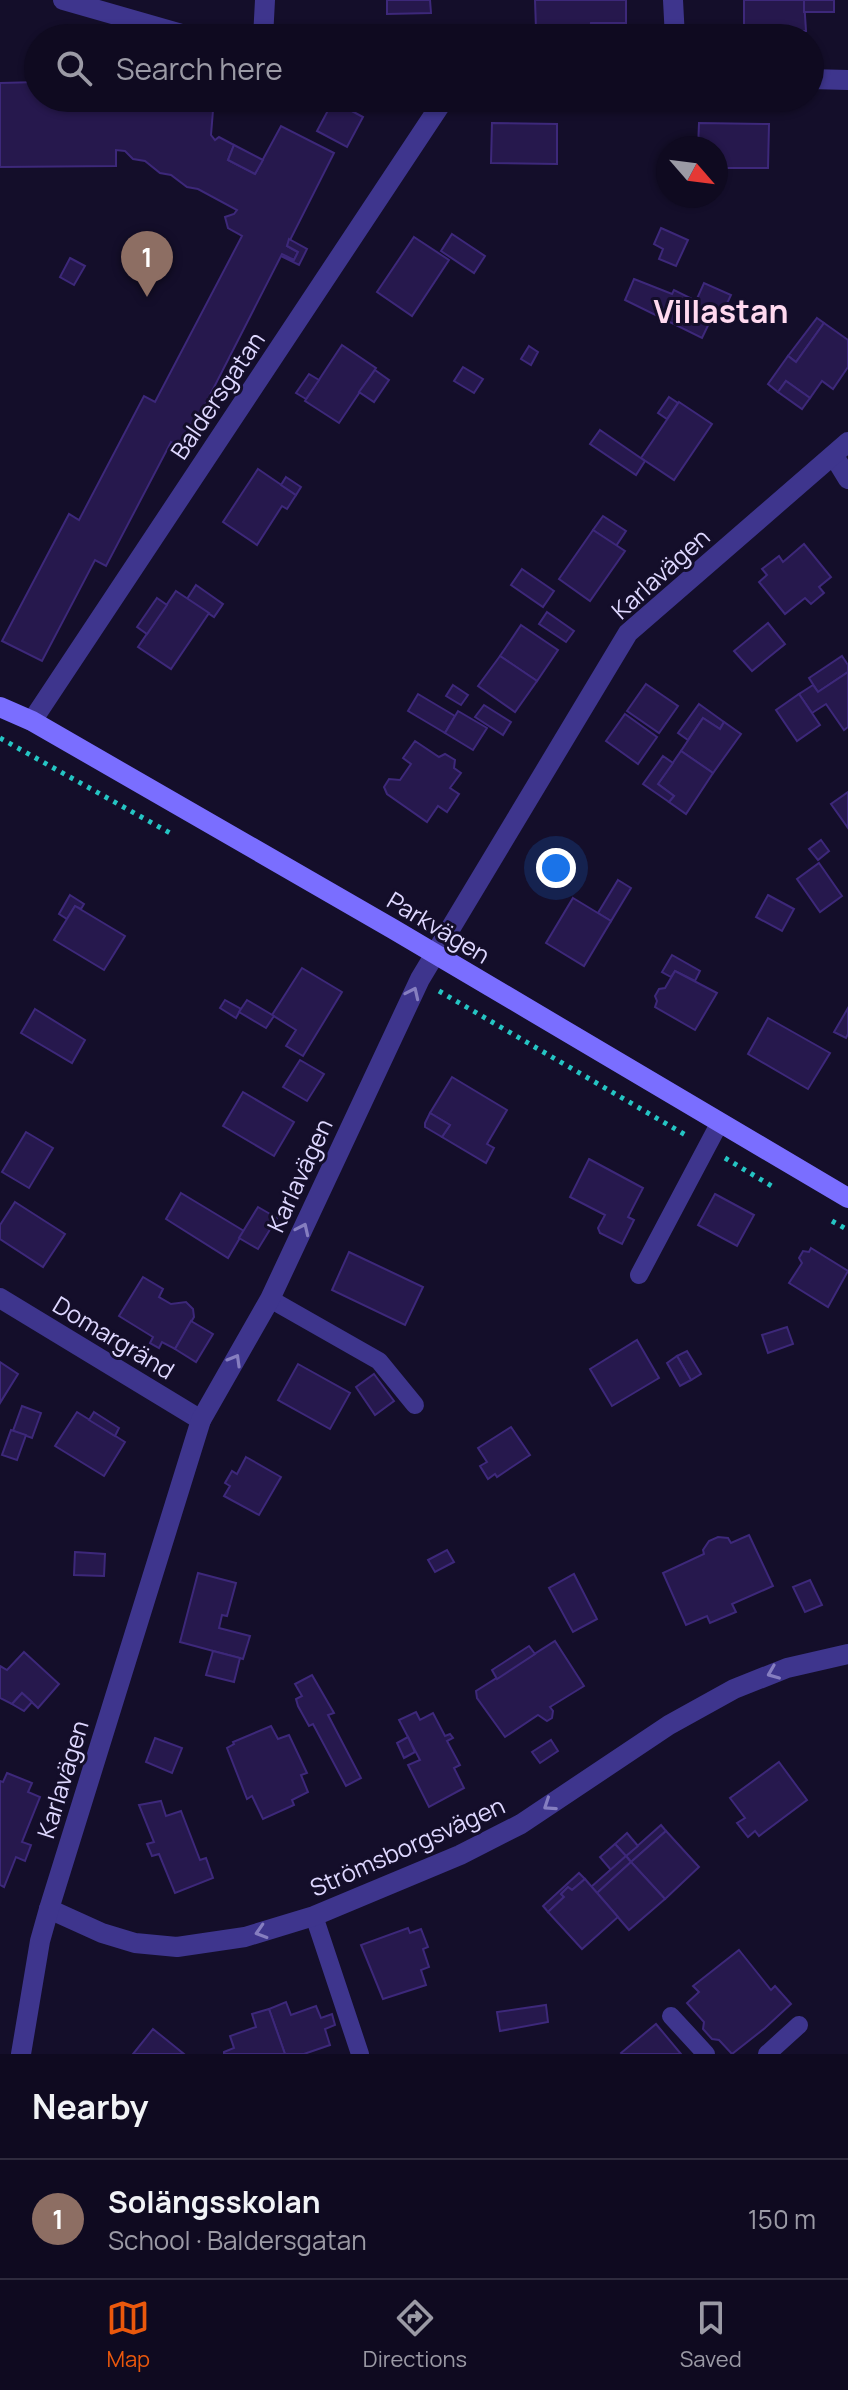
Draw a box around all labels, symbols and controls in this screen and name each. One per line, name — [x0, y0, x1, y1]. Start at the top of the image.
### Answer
search box — [24, 24, 824, 112]
icon: search — [52, 46, 96, 90]
text: Search here — [116, 48, 283, 89]
north arrow — [656, 136, 728, 208]
pin: 1 — [121, 231, 173, 297]
district label: Villastan — [654, 289, 788, 333]
street label: Baldersgatan — [162, 325, 272, 465]
street label: Karlavägen — [604, 520, 716, 626]
your location — [536, 848, 576, 888]
street label: Parkvägen — [381, 883, 497, 971]
one-way arrow — [403, 987, 419, 1001]
street label: Karlavägen — [258, 1113, 340, 1237]
one-way arrow — [293, 1222, 309, 1237]
street label: Domargränd — [47, 1288, 181, 1386]
one-way arrow — [225, 1354, 241, 1369]
one-way arrow — [766, 1664, 781, 1680]
street label: Karlavägen — [28, 1716, 96, 1842]
street label: Strömsborgsvägen — [304, 1788, 510, 1904]
one-way arrow — [543, 1795, 558, 1810]
one-way arrow — [255, 1923, 268, 1939]
text: Nearby — [32, 2083, 148, 2129]
text: Solängsskolan — [108, 2181, 321, 2222]
text: 1 — [52, 2201, 64, 2237]
text: 150 m — [748, 2201, 816, 2237]
text: School · Baldersgatan — [108, 2222, 367, 2258]
tab: Map — [106, 2296, 150, 2374]
tab: Directions — [363, 2296, 467, 2374]
tab: Saved — [680, 2296, 742, 2374]

